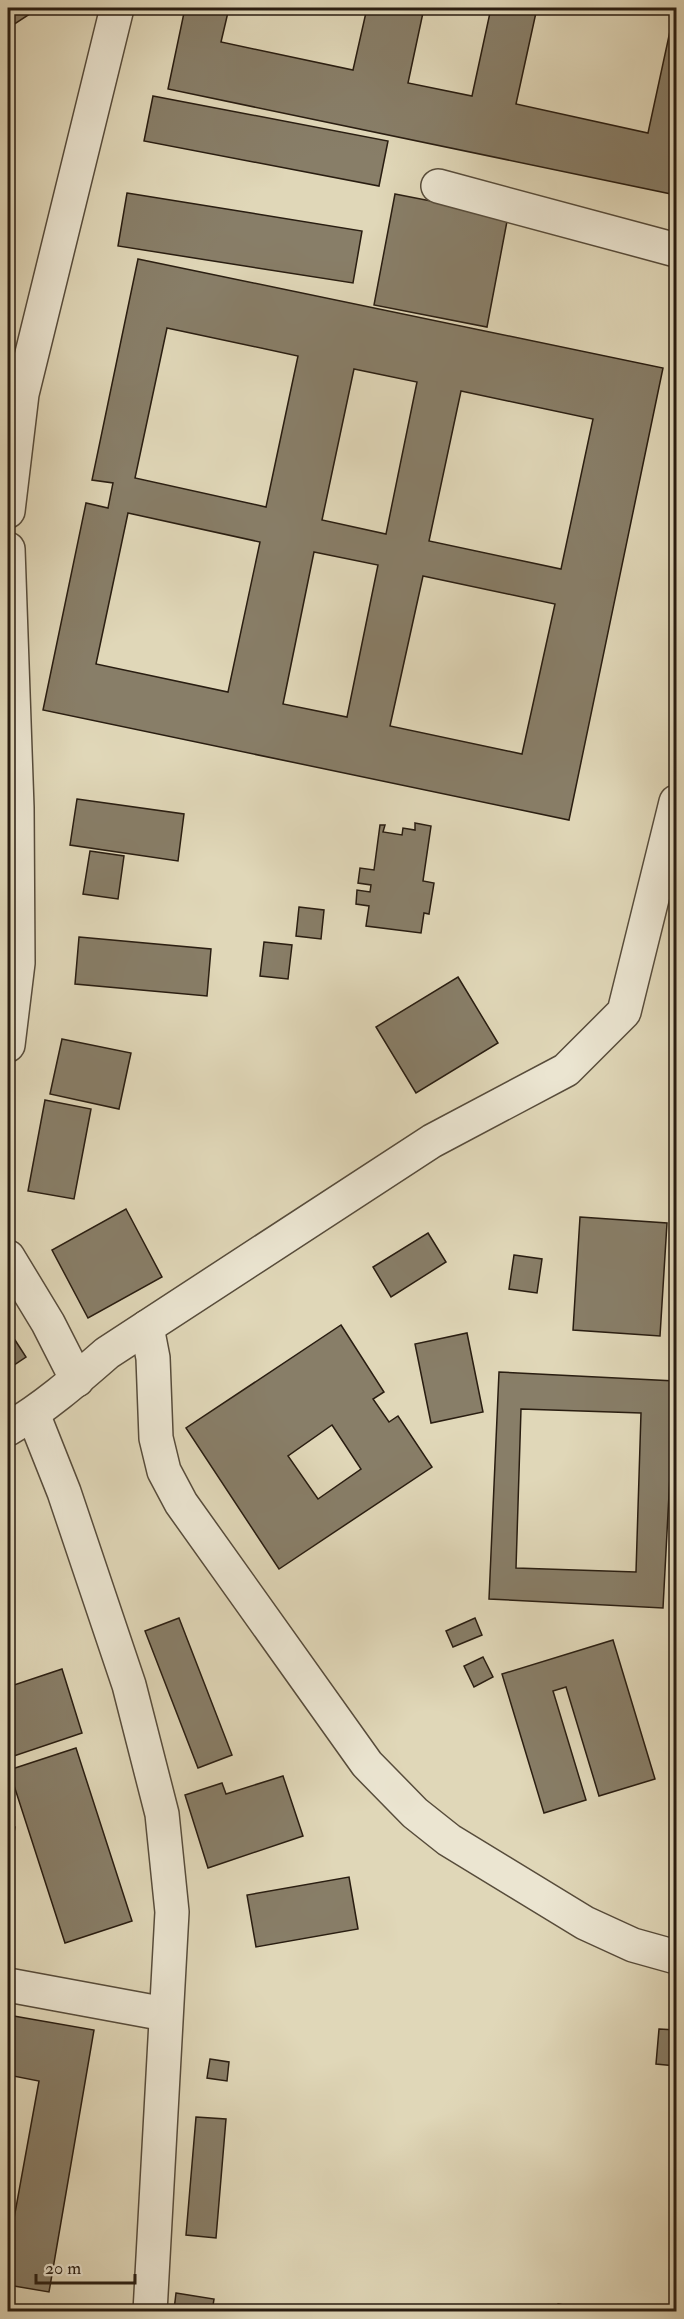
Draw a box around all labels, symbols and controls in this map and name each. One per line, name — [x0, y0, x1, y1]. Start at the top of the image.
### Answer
scale bar — [36, 2247, 135, 2285]
text: 20 m — [45, 2257, 81, 2280]

